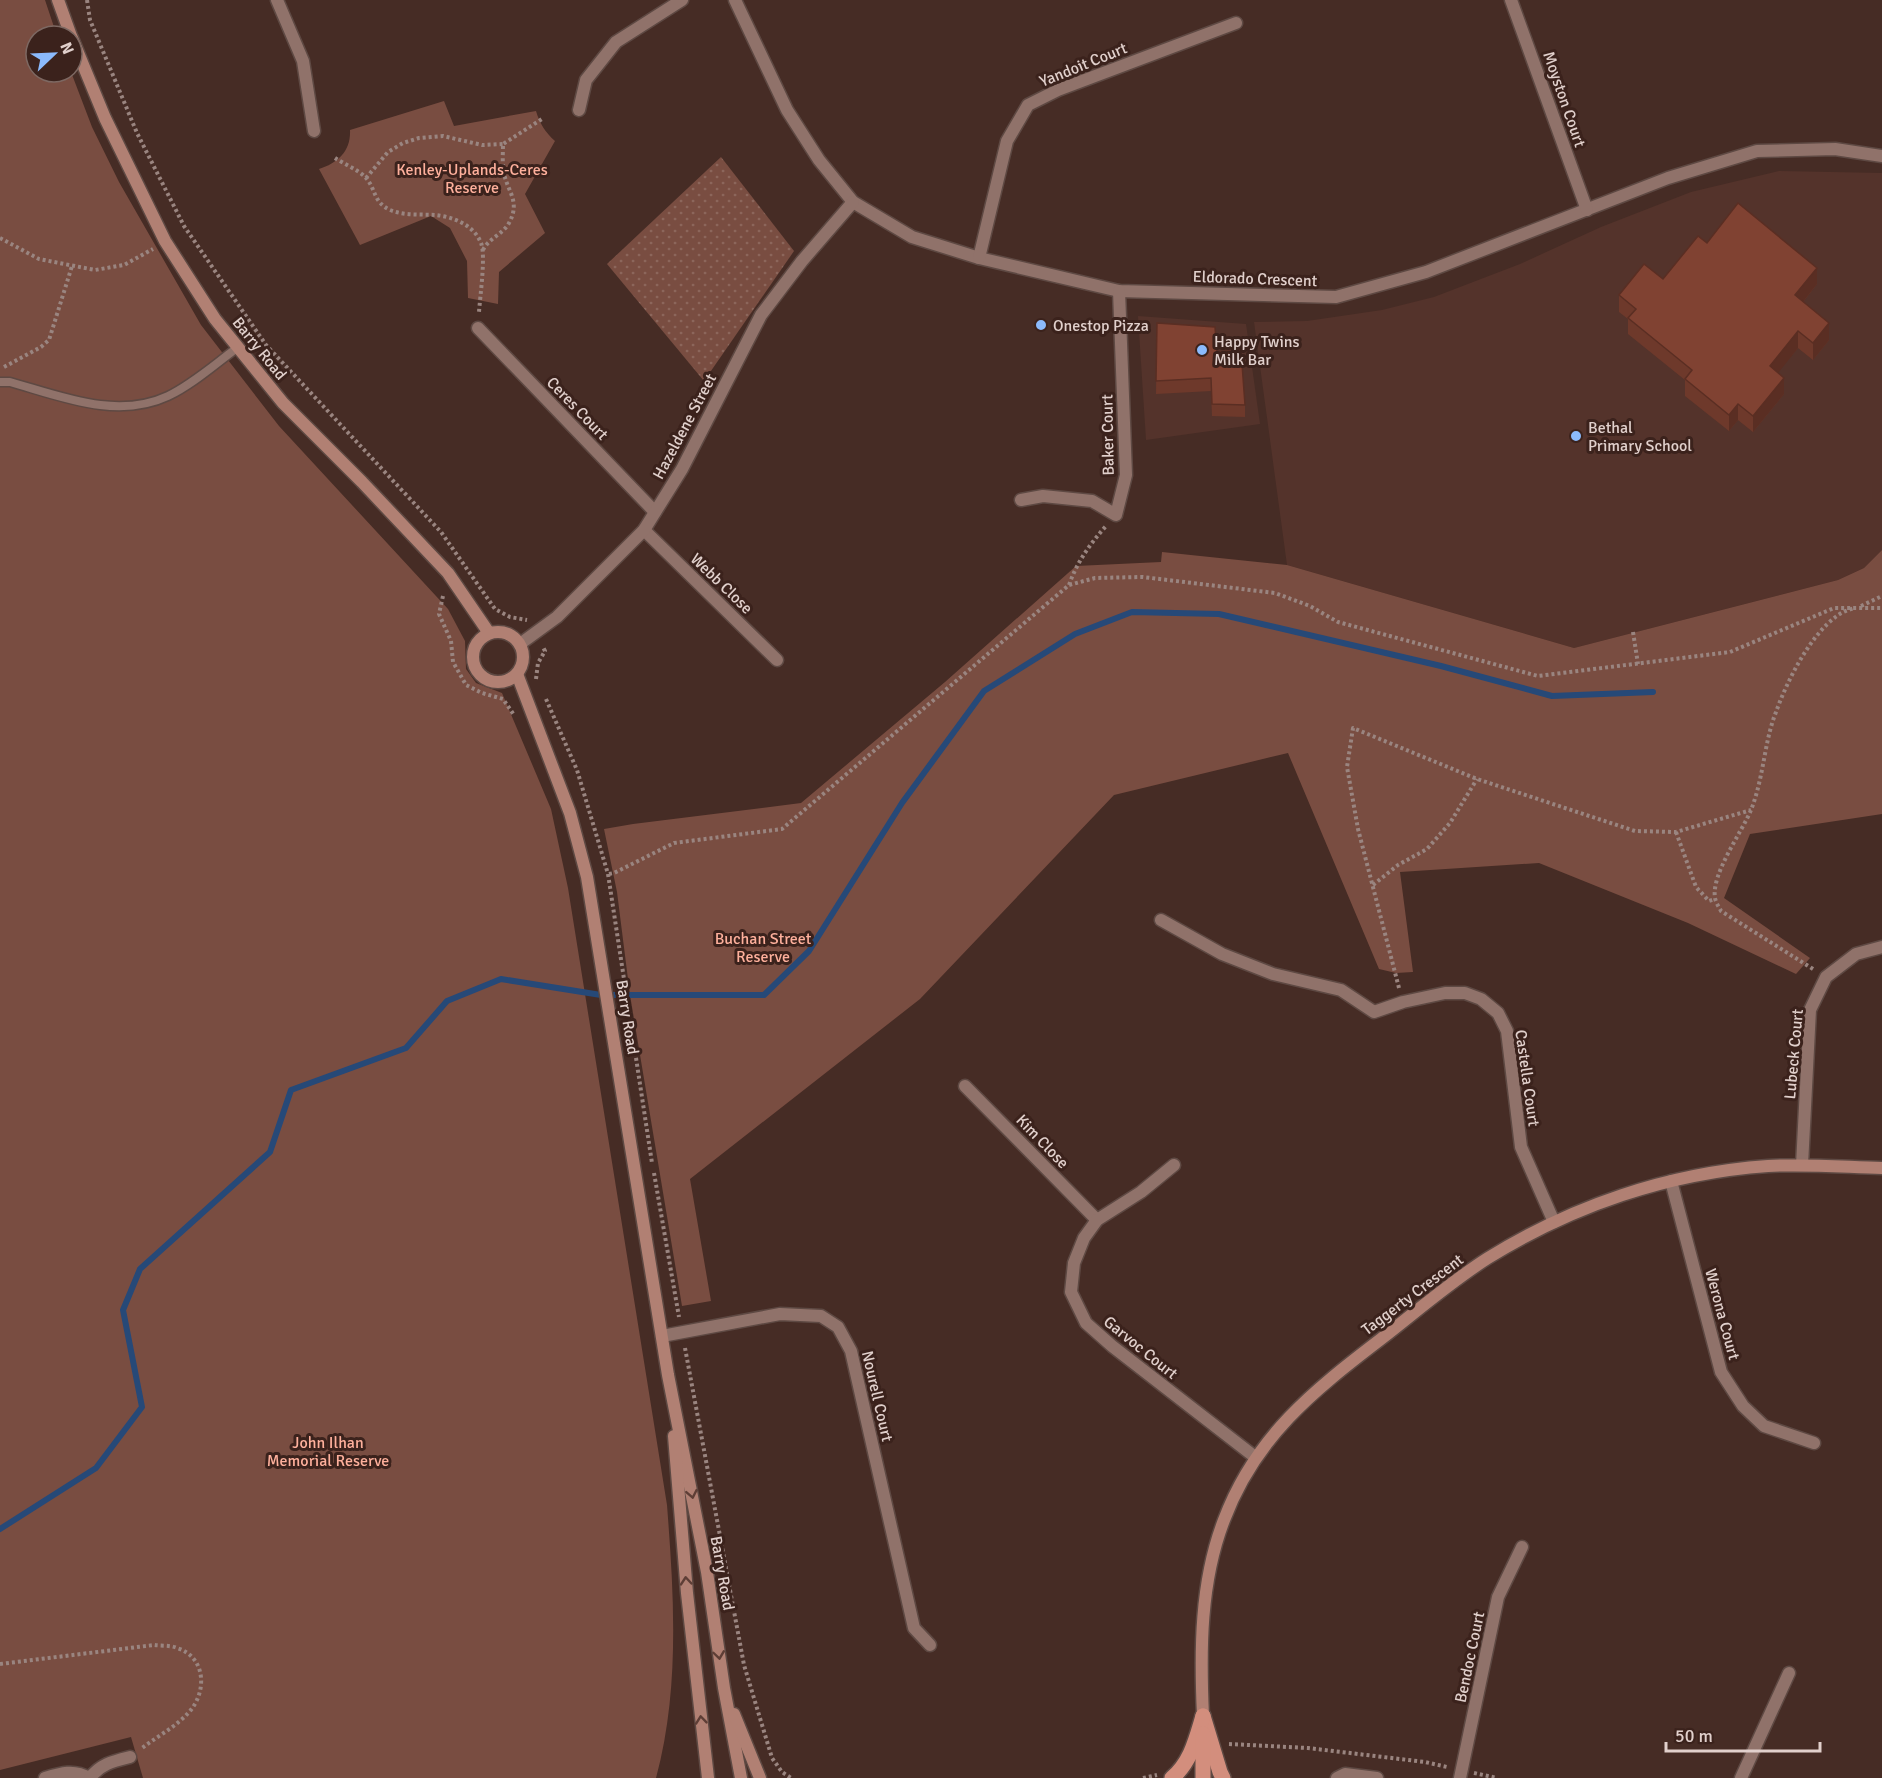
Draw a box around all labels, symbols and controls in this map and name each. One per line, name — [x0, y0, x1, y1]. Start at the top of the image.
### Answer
north arrow — [24, 24, 84, 84]
street label: Yandoit Court — [1037, 38, 1130, 92]
text: N — [56, 39, 78, 58]
street label: Moyston Court — [1538, 49, 1590, 150]
park label: Kenley-Uplands-Ceres Reserve — [396, 160, 548, 198]
street label: Eldorado Crescent — [1192, 267, 1318, 291]
street label: Barry Road — [228, 313, 291, 384]
place label: Onestop Pizza — [1053, 316, 1149, 336]
marker: Onestop Pizza — [1034, 318, 1048, 332]
place label: Happy Twins Milk Bar — [1214, 332, 1299, 370]
marker: Happy Twins Milk Bar — [1195, 343, 1209, 357]
street label: Hazeldene Street — [649, 370, 721, 483]
street label: Ceres Court — [542, 373, 613, 445]
street label: Baker Court — [1097, 394, 1119, 476]
place label: Bethal Primary School — [1588, 418, 1692, 456]
marker: Bethal Primary School — [1569, 429, 1583, 443]
street label: Webb Close — [686, 549, 757, 618]
park label: Buchan Street Reserve — [715, 929, 812, 967]
street label: Barry Road — [611, 978, 643, 1056]
street label: Lubeck Court — [1780, 1008, 1808, 1100]
street label: Castella Court — [1510, 1028, 1544, 1128]
street label: Kim Close — [1012, 1110, 1073, 1173]
street label: Taggerty Crescent — [1358, 1250, 1468, 1340]
street label: Werona Court — [1700, 1266, 1744, 1362]
street label: Garvoc Court — [1099, 1312, 1182, 1384]
street label: Nourell Court — [857, 1349, 897, 1444]
park label: John Ilhan Memorial Reserve — [267, 1433, 389, 1471]
one-way arrow — [685, 1489, 698, 1499]
street label: Barry Road — [706, 1534, 738, 1612]
one-way arrow — [680, 1577, 693, 1586]
street label: Bendoc Court — [1451, 1609, 1489, 1705]
one-way arrow — [713, 1650, 725, 1659]
one-way arrow — [695, 1715, 708, 1725]
scale bar — [1666, 1715, 1820, 1753]
text: 50 m — [1675, 1725, 1713, 1747]

